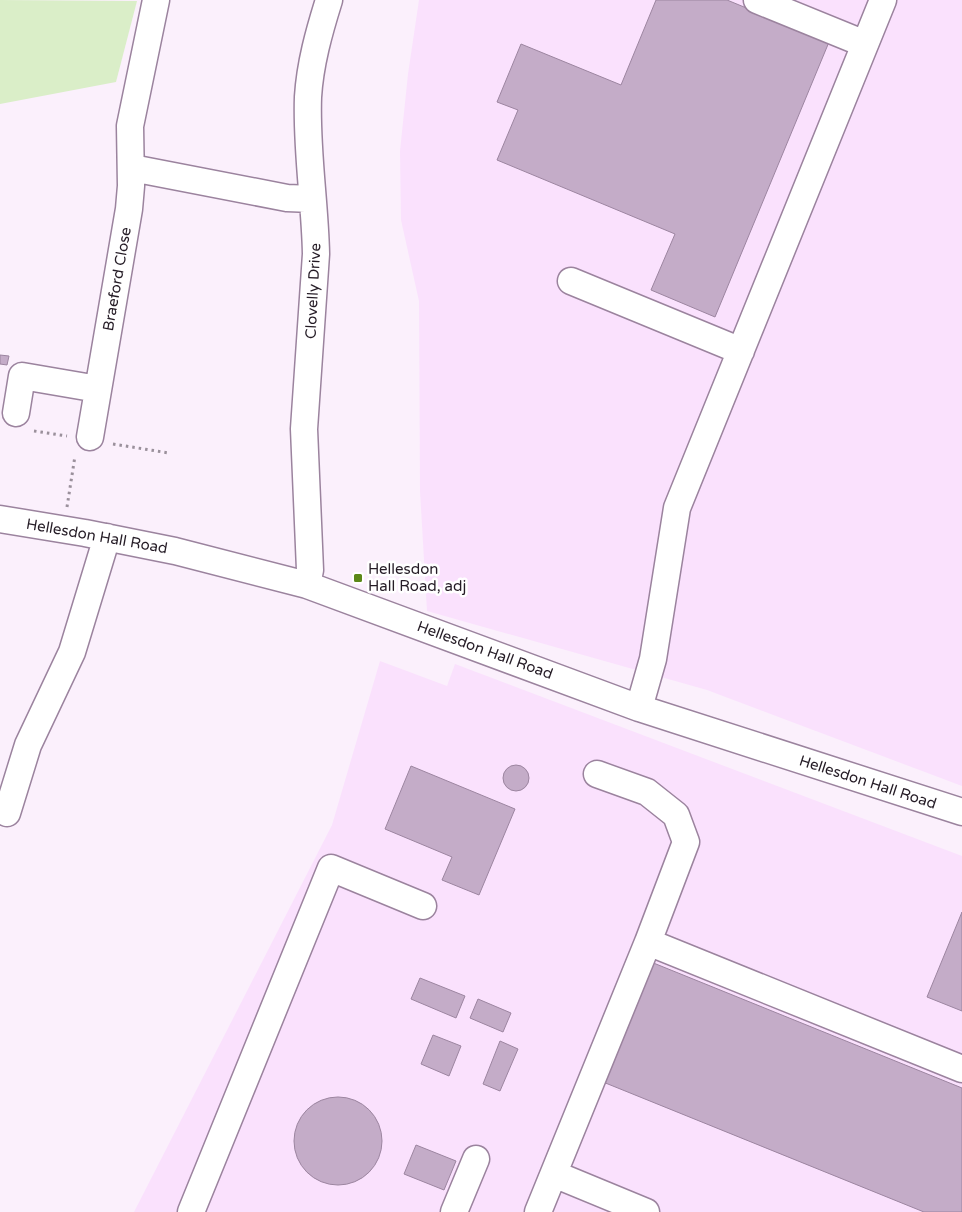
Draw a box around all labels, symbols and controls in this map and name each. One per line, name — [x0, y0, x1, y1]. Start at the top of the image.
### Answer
street label: Braeford Close — [99, 226, 135, 332]
street label: Clovelly Drive — [302, 243, 324, 339]
street label: Hellesdon Hall Road — [25, 515, 169, 557]
place label: Hellesdon Hall Road, adj — [368, 560, 466, 595]
marker: Hellesdon Hall Road, adj — [352, 572, 364, 584]
street label: Hellesdon Hall Road — [415, 617, 555, 683]
street label: Hellesdon Hall Road — [797, 751, 939, 813]

